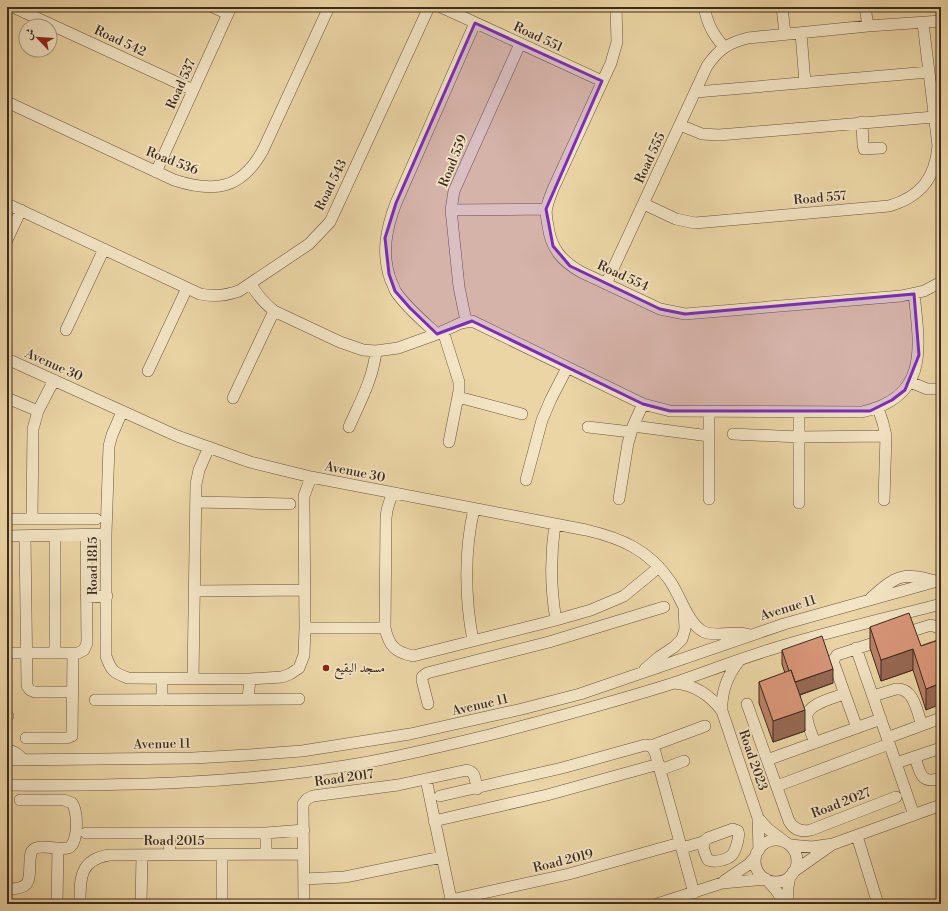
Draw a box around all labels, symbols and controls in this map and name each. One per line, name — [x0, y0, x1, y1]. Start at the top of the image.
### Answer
north arrow — [18, 18, 58, 58]
street label: Road 551 — [511, 19, 566, 56]
street label: Road 542 — [92, 22, 148, 60]
text: ش — [21, 26, 39, 42]
street label: Road 537 — [163, 56, 199, 112]
street label: Road 555 — [631, 130, 669, 186]
street label: Road 559 — [435, 132, 471, 190]
street label: Road 536 — [143, 144, 201, 178]
street label: Road 543 — [312, 157, 350, 213]
street label: Road 557 — [793, 188, 848, 208]
street label: Road 554 — [595, 257, 652, 295]
street label: Avenue 30 — [22, 345, 86, 385]
street label: Avenue 30 — [322, 458, 387, 486]
street label: Road 1815 — [85, 537, 101, 595]
street label: Avenue 11 — [757, 592, 818, 624]
place label: مسجد البقيع — [334, 660, 385, 680]
marker: مسجد البقيع — [321, 663, 331, 673]
street label: Avenue 11 — [449, 691, 510, 719]
street label: Road 2023 — [735, 728, 771, 792]
street label: Avenue 11 — [132, 735, 191, 753]
street label: Road 2017 — [313, 766, 375, 790]
street label: Road 2027 — [809, 784, 873, 822]
street label: Road 2015 — [143, 833, 205, 849]
street label: Road 2019 — [531, 846, 595, 876]

